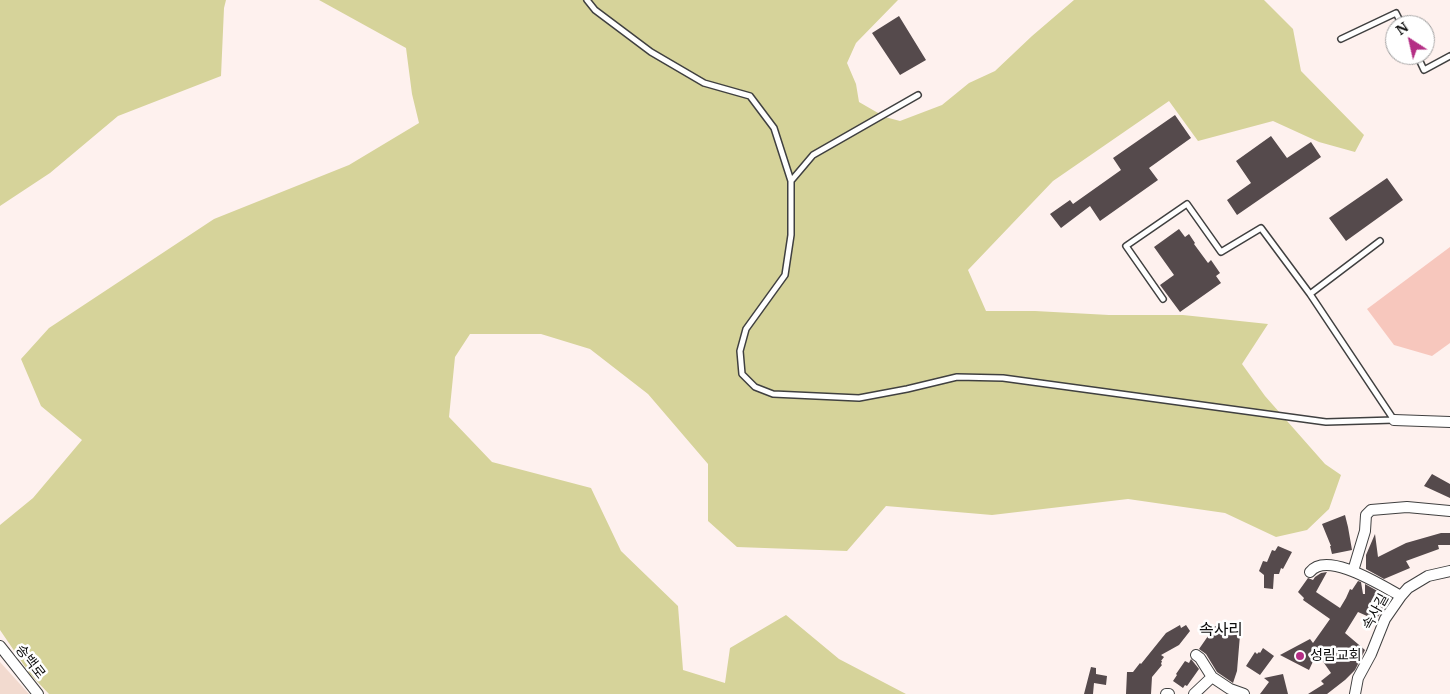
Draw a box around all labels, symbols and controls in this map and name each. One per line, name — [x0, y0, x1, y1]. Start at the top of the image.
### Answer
north arrow — [1385, 15, 1435, 65]
text: N — [1392, 18, 1412, 39]
street label: 속사길 — [1359, 591, 1393, 633]
district label: 속사리 — [1199, 620, 1243, 640]
street label: 송백로 — [11, 642, 49, 682]
place label: 성림교회 — [1310, 648, 1362, 664]
marker: 성림교회 — [1294, 650, 1306, 662]

